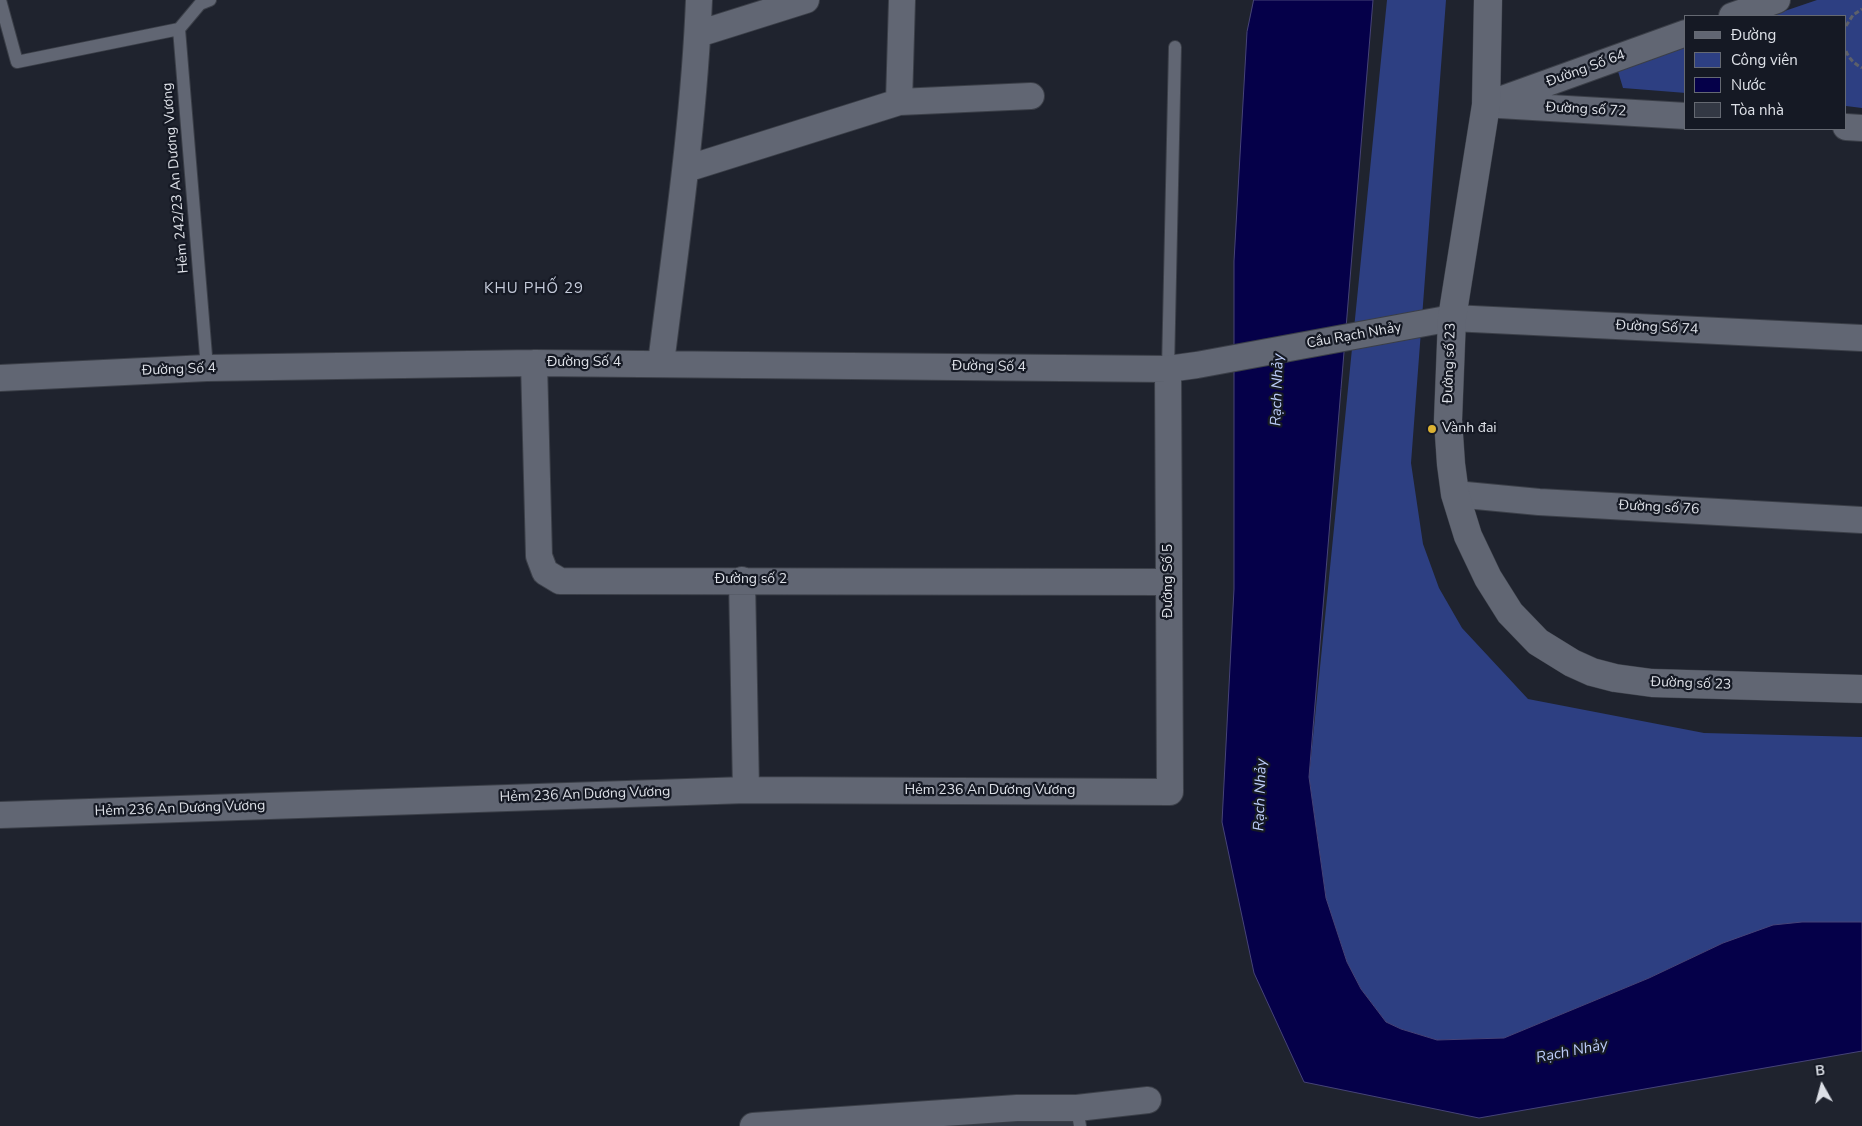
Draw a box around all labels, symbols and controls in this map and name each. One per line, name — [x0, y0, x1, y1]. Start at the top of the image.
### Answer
legend — [1684, 15, 1847, 130]
text: Đường — [1731, 25, 1776, 45]
street label: Đường Số 64 — [1544, 47, 1628, 91]
text: Công viên — [1731, 50, 1798, 70]
text: Nước — [1731, 75, 1766, 95]
street label: Hẻm 242/23 An Dương Vương — [159, 82, 193, 274]
street label: Đường số 72 — [1545, 99, 1627, 121]
text: Tòa nhà — [1731, 100, 1784, 120]
district label: KHU PHỐ 29 — [483, 280, 585, 298]
street label: Đường Số 74 — [1615, 317, 1699, 339]
street label: Cầu Rạch Nhảy — [1305, 319, 1403, 353]
street label: Đường số 23 — [1440, 322, 1460, 404]
water label: Rạch Nhảy — [1268, 353, 1288, 427]
street label: Đường Số 4 — [547, 355, 621, 371]
street label: Đường Số 4 — [952, 358, 1026, 376]
street label: Đường Số 4 — [142, 360, 216, 380]
place label: Vành đai — [1442, 421, 1497, 437]
marker: Vành đai — [1426, 423, 1438, 435]
street label: Đường số 76 — [1618, 497, 1700, 519]
street label: Đường Số 5 — [1161, 544, 1177, 618]
street label: Đường số 2 — [715, 572, 787, 588]
street label: Đường số 23 — [1650, 674, 1732, 694]
water label: Rạch Nhảy — [1251, 758, 1271, 832]
street label: Hẻm 236 An Dương Vương — [905, 783, 1075, 799]
street label: Hẻm 236 An Dương Vương — [499, 784, 671, 806]
street label: Hẻm 236 An Dương Vương — [94, 798, 266, 820]
water label: Rạch Nhảy — [1535, 1036, 1609, 1068]
north arrow — [1797, 1061, 1847, 1111]
text: B — [1814, 1061, 1826, 1081]

